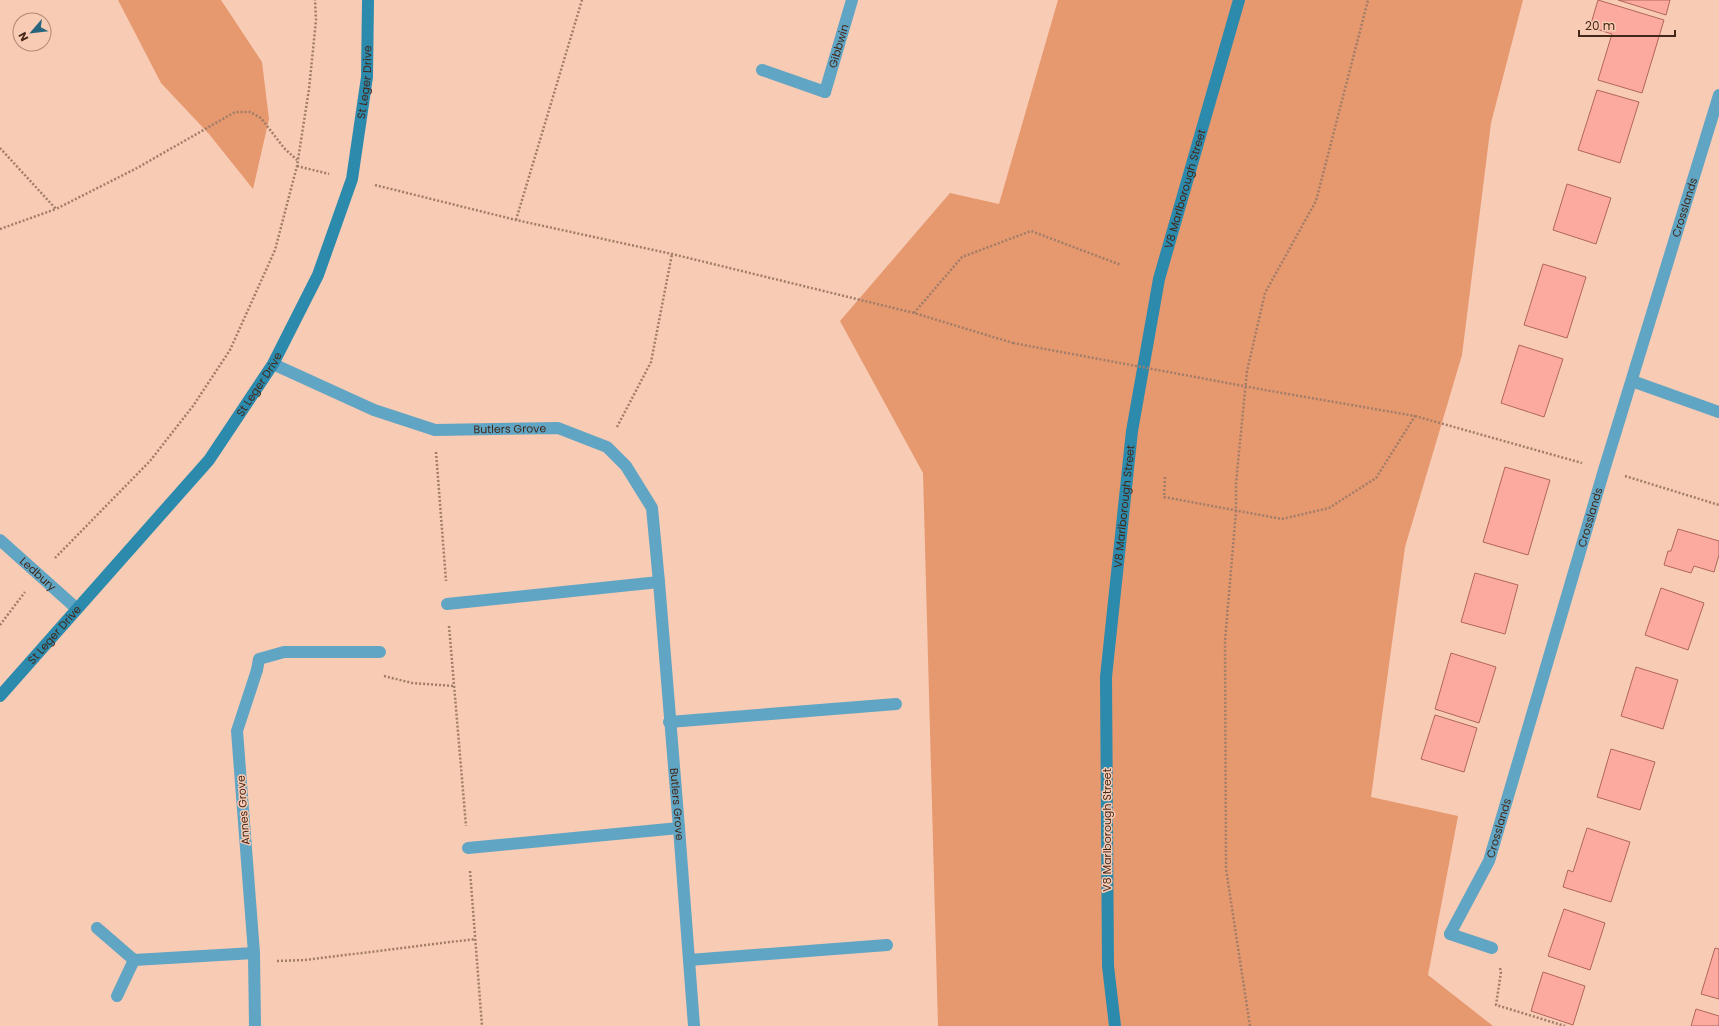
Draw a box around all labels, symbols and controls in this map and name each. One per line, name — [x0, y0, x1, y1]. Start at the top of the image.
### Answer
north arrow — [12, 12, 52, 52]
scale bar — [1579, 12, 1675, 38]
text: 20 m — [1585, 17, 1615, 34]
street label: Gibbwin — [825, 22, 853, 70]
text: N — [14, 29, 32, 44]
street label: St Leger Drive — [353, 45, 375, 120]
street label: V8 Marlborough Street — [1160, 127, 1210, 250]
street label: Crosslands — [1668, 175, 1701, 239]
street label: St Leger Drive — [232, 349, 286, 420]
street label: Butlers Grove — [473, 420, 547, 437]
street label: V8 Marlborough Street — [1110, 444, 1138, 569]
street label: Crosslands — [1574, 485, 1607, 549]
street label: Ledbury — [16, 553, 60, 595]
street label: St Leger Drive — [24, 602, 85, 668]
street label: Butlers Grove — [666, 767, 688, 841]
street label: V8 Marlborough Street — [1099, 768, 1115, 892]
street label: Annes Grove — [233, 775, 253, 845]
street label: Crosslands — [1482, 796, 1515, 860]

